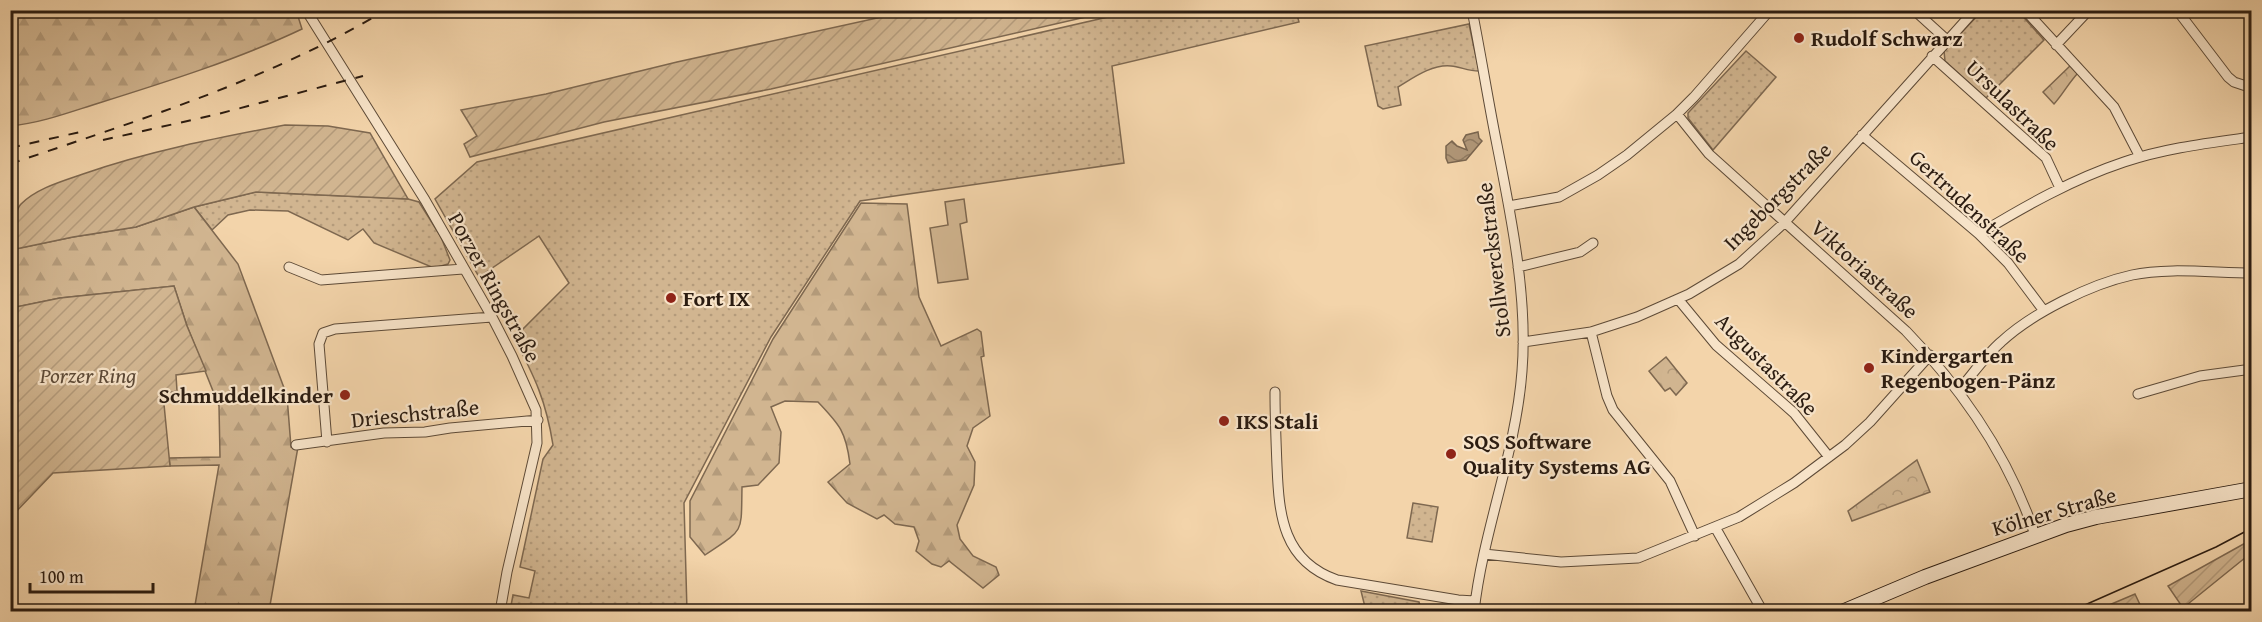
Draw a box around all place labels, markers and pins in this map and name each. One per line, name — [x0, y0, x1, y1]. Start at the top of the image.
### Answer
place label: Rudolf Schwarz — [1811, 22, 1963, 54]
marker: Rudolf Schwarz — [1792, 31, 1806, 45]
place label: Fort IX — [683, 282, 750, 314]
marker: Fort IX — [664, 291, 678, 305]
place label: Kindergarten Regenbogen-Pänz — [1881, 339, 2055, 396]
marker: Kindergarten Regenbogen-Pänz — [1862, 361, 1876, 375]
place label: Schmuddelkinder — [158, 379, 333, 411]
marker: Schmuddelkinder — [338, 388, 352, 402]
place label: IKS Stali — [1236, 405, 1319, 437]
marker: IKS Stali — [1217, 414, 1231, 428]
place label: SQS Software Quality Systems AG — [1463, 425, 1651, 482]
marker: SQS Software Quality Systems AG — [1444, 447, 1458, 461]

